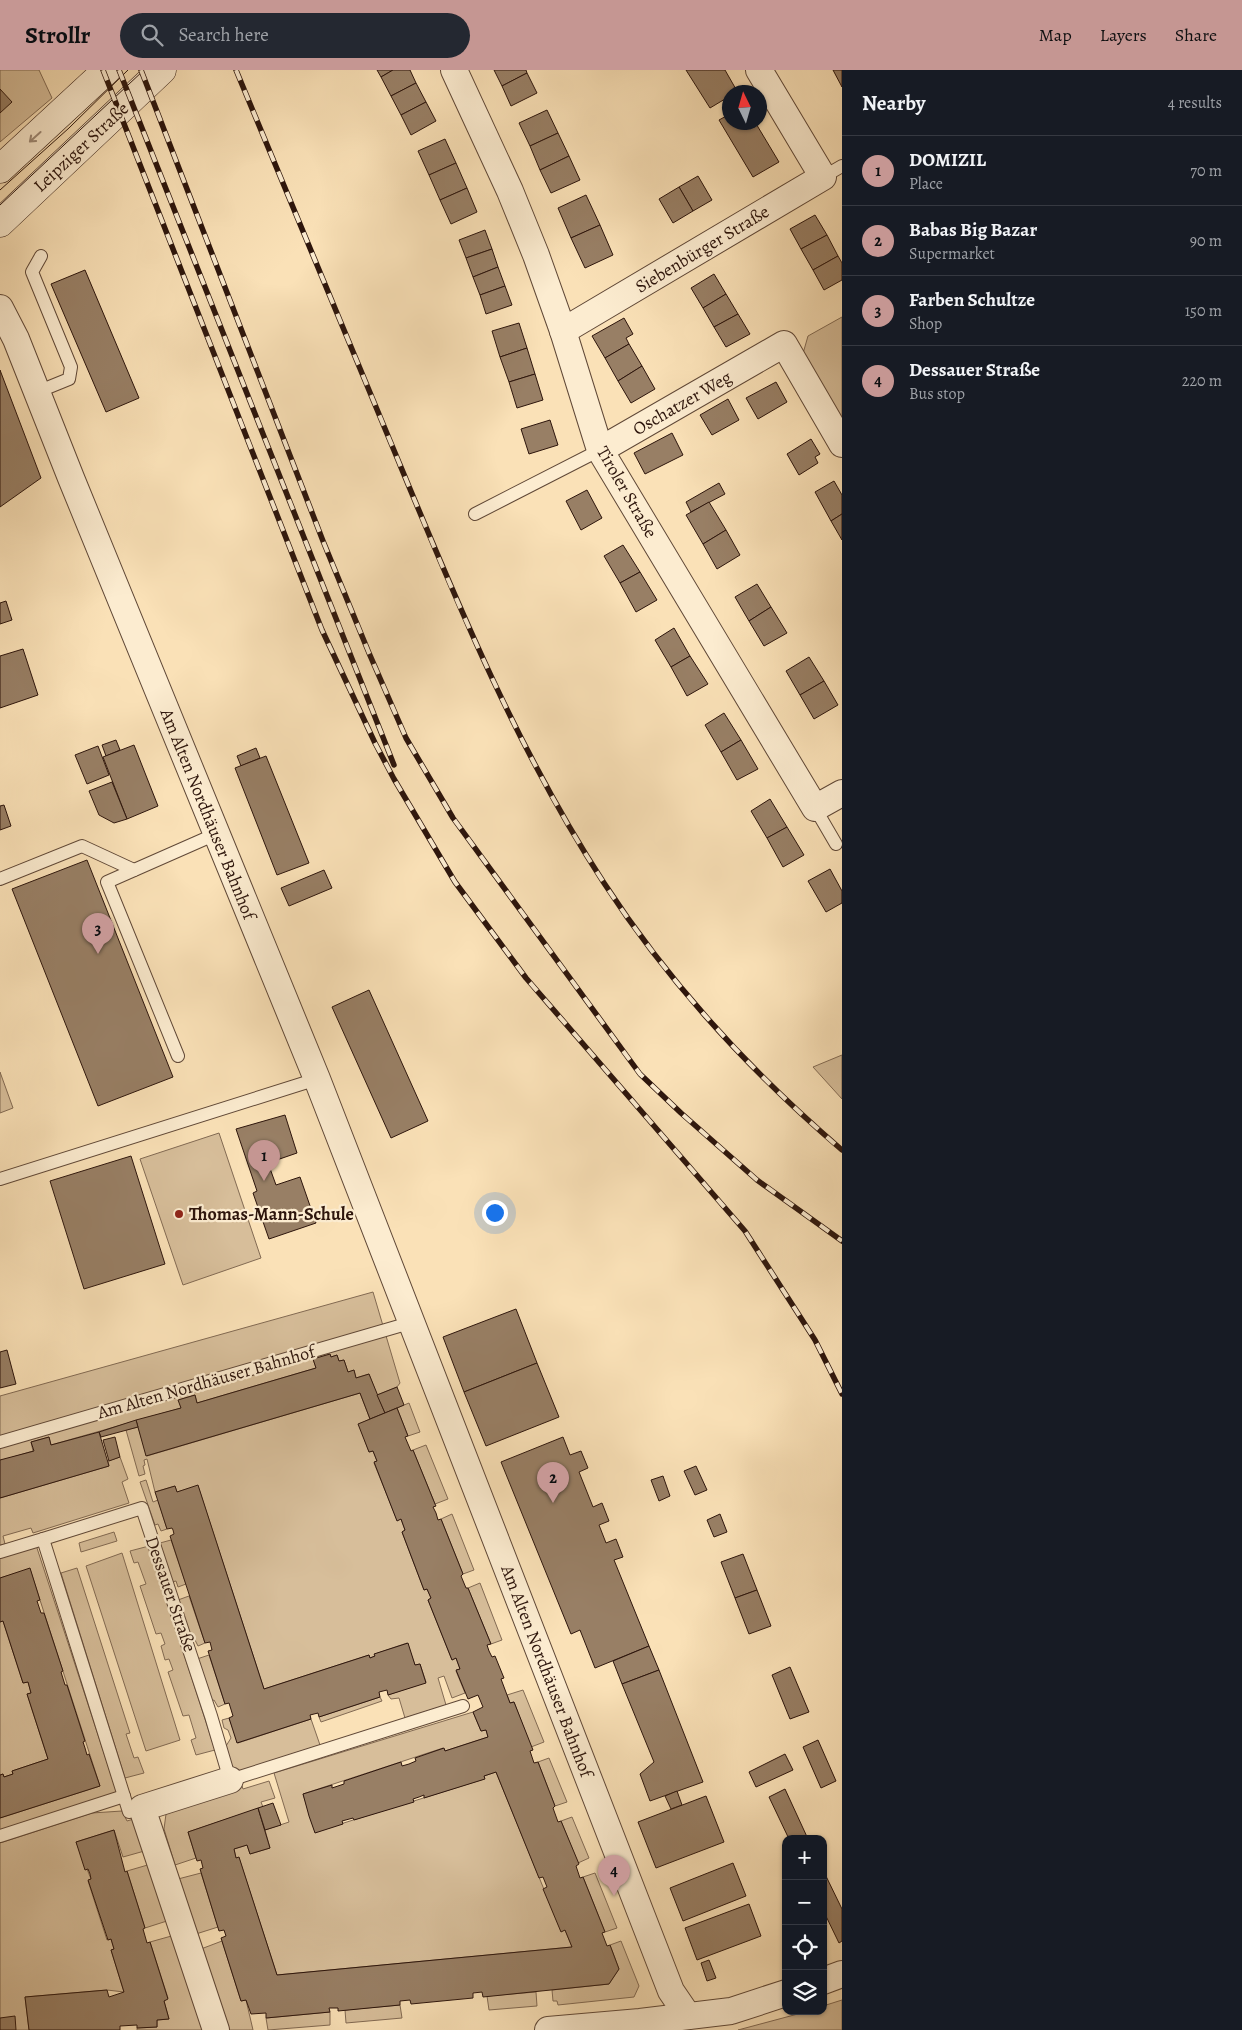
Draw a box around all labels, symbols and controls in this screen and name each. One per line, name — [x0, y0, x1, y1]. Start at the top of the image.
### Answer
search box — [120, 13, 470, 58]
text: Strollr — [25, 19, 90, 51]
icon: search — [138, 21, 166, 49]
text: Search here — [178, 22, 269, 48]
text: Map — [1039, 23, 1072, 47]
text: Layers — [1100, 23, 1147, 47]
text: Share — [1175, 23, 1217, 47]
north arrow — [722, 85, 767, 130]
text: Nearby — [862, 89, 925, 117]
text: 4 results — [1168, 92, 1222, 114]
street label: Leipziger Straße — [28, 97, 134, 197]
one-way arrow — [29, 132, 42, 143]
text: DOMIZIL — [909, 147, 986, 173]
text: 1 — [875, 160, 881, 182]
text: 70 m — [1190, 160, 1222, 182]
text: Place — [909, 173, 943, 195]
street label: Siebenbürger Straße — [631, 200, 773, 298]
text: Babas Big Bazar — [909, 217, 1037, 243]
text: 2 — [874, 230, 882, 252]
text: 90 m — [1190, 230, 1222, 252]
text: Supermarket — [909, 243, 995, 265]
text: Farben Schultze — [909, 287, 1035, 313]
text: 3 — [875, 300, 881, 322]
text: 150 m — [1185, 300, 1222, 322]
text: Shop — [909, 313, 942, 335]
text: Dessauer Straße — [909, 357, 1040, 383]
street label: Oschatzer Weg — [628, 365, 736, 441]
text: 4 — [874, 370, 882, 392]
text: 220 m — [1182, 370, 1222, 392]
text: Bus stop — [909, 383, 965, 405]
street label: Tiroler Straße — [591, 442, 663, 542]
street label: Am Alten Nordhäuser Bahnhof — [154, 704, 262, 926]
pin: 3 — [82, 913, 114, 954]
pin: 1 — [248, 1140, 280, 1181]
your location — [482, 1200, 508, 1226]
place label: Thomas-Mann-Schule — [189, 1202, 354, 1226]
marker: Thomas-Mann-Schule — [173, 1208, 185, 1220]
street label: Am Alten Nordhäuser Bahnhof — [93, 1339, 320, 1425]
pin: 2 — [537, 1462, 569, 1503]
street label: Dessauer Straße — [140, 1533, 202, 1655]
street label: Am Alten Nordhäuser Bahnhof — [495, 1561, 600, 1783]
map controls — [782, 1835, 827, 2015]
button: + — [782, 1835, 827, 1880]
pin: 4 — [598, 1855, 630, 1896]
button: − — [782, 1880, 827, 1925]
button: locate — [782, 1925, 827, 1970]
button: layers — [782, 1970, 827, 2015]

